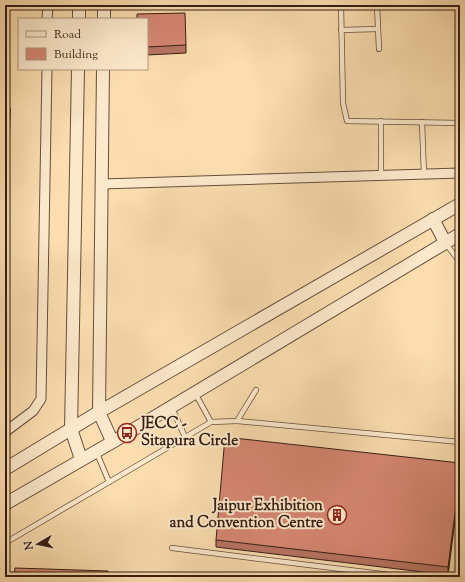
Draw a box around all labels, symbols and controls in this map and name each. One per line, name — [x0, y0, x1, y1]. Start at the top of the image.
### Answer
legend — [18, 18, 148, 70]
text: Road — [54, 26, 81, 44]
text: Building — [54, 46, 98, 64]
place label: JECC - Sitapura Circle — [140, 414, 238, 452]
bus stop icon: JECC - Sitapura Circle — [116, 422, 138, 444]
place label: Jaipur Exhibition and Convention Centre — [170, 496, 323, 534]
building icon: Jaipur Exhibition and Convention Centre — [326, 504, 348, 526]
north arrow — [18, 524, 58, 564]
text: N — [20, 540, 38, 552]

